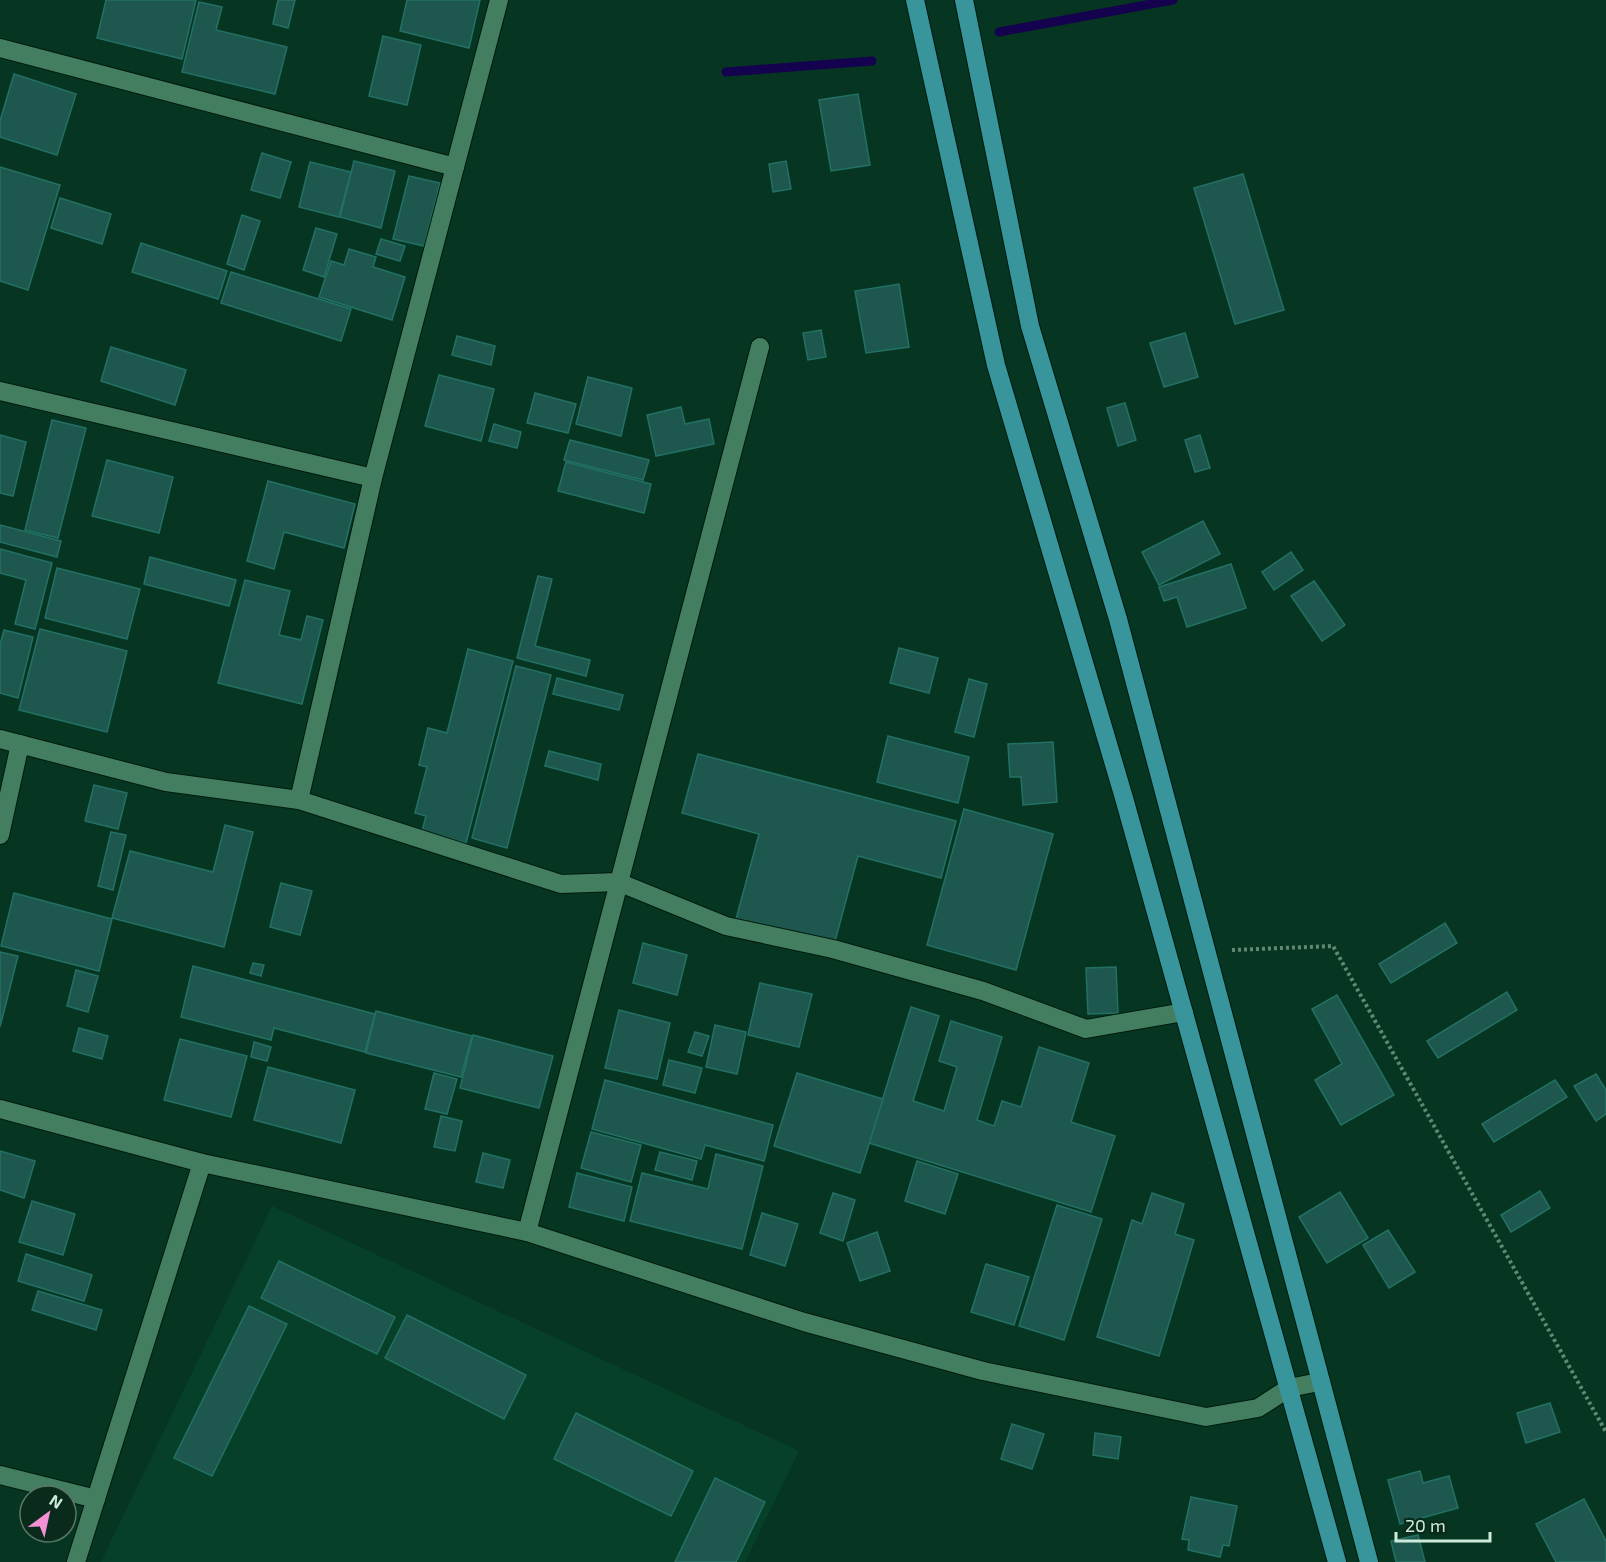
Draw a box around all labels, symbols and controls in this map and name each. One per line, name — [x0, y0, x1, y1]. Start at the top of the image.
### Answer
north arrow — [18, 1484, 78, 1544]
text: N — [46, 1490, 66, 1512]
scale bar — [1396, 1505, 1490, 1543]
text: 20 m — [1405, 1514, 1446, 1536]

